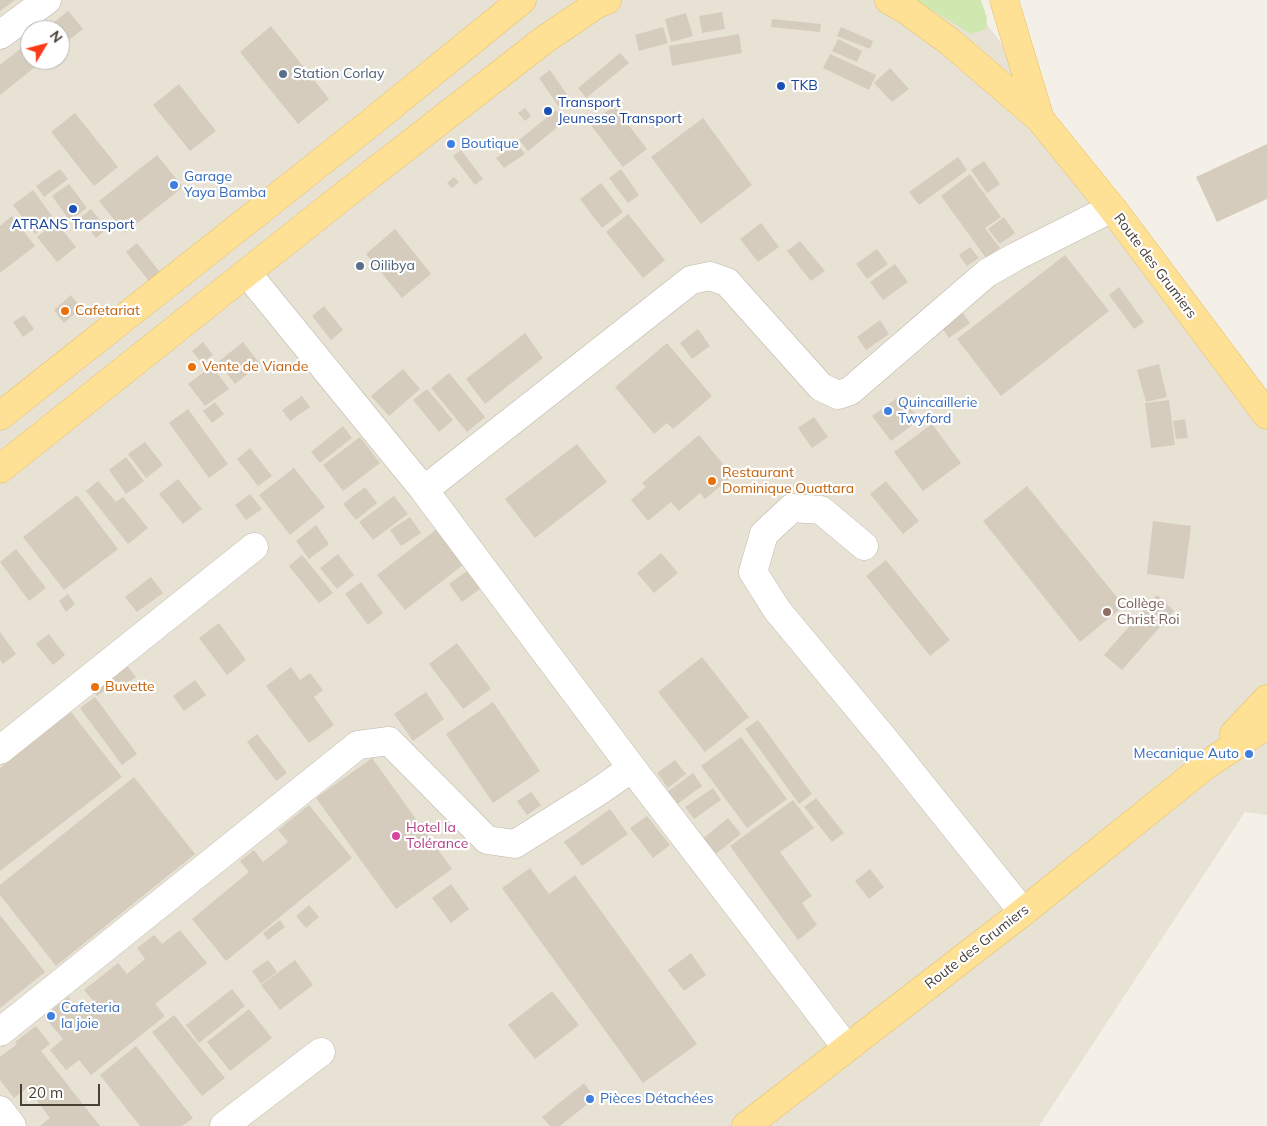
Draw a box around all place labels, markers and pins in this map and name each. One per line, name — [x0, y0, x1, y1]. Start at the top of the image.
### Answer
place label: Station Corlay — [293, 66, 384, 82]
marker: Station Corlay — [277, 68, 289, 80]
place label: TKB — [791, 78, 818, 94]
marker: TKB — [775, 80, 787, 92]
place label: Transport Jeunesse Transport — [558, 95, 682, 128]
marker: Transport Jeunesse Transport — [542, 105, 554, 117]
place label: Boutique — [461, 136, 519, 152]
marker: Boutique — [445, 138, 457, 150]
place label: Garage Yaya Bamba — [184, 169, 266, 202]
marker: Garage Yaya Bamba — [168, 179, 180, 191]
marker: ATRANS Transport — [67, 203, 79, 215]
place label: ATRANS Transport — [11, 217, 135, 233]
place label: Oilibya — [370, 258, 415, 274]
marker: Oilibya — [354, 260, 366, 272]
place label: Cafetariat — [75, 303, 140, 319]
marker: Cafetariat — [59, 305, 71, 317]
place label: Vente de Viande — [202, 359, 308, 375]
marker: Vente de Viande — [186, 361, 198, 373]
place label: Quincaillerie Twyford — [898, 395, 977, 428]
marker: Quincaillerie Twyford — [882, 405, 894, 417]
place label: Restaurant Dominique Ouattara — [722, 465, 854, 498]
marker: Restaurant Dominique Ouattara — [706, 475, 718, 487]
place label: Collège Christ Roi — [1117, 596, 1179, 628]
marker: Collège Christ Roi — [1101, 606, 1113, 618]
place label: Buvette — [105, 679, 155, 695]
marker: Buvette — [89, 681, 101, 693]
place label: Mecanique Auto — [1134, 746, 1239, 762]
marker: Mecanique Auto — [1243, 748, 1255, 760]
place label: Hotel la Tolérance — [406, 820, 468, 852]
marker: Hotel la Tolérance — [390, 830, 402, 842]
place label: Cafeteria la joie — [61, 1000, 120, 1032]
marker: Cafeteria la joie — [45, 1010, 57, 1022]
place label: Pièces Détachées — [600, 1091, 714, 1107]
marker: Pièces Détachées — [584, 1093, 596, 1105]

